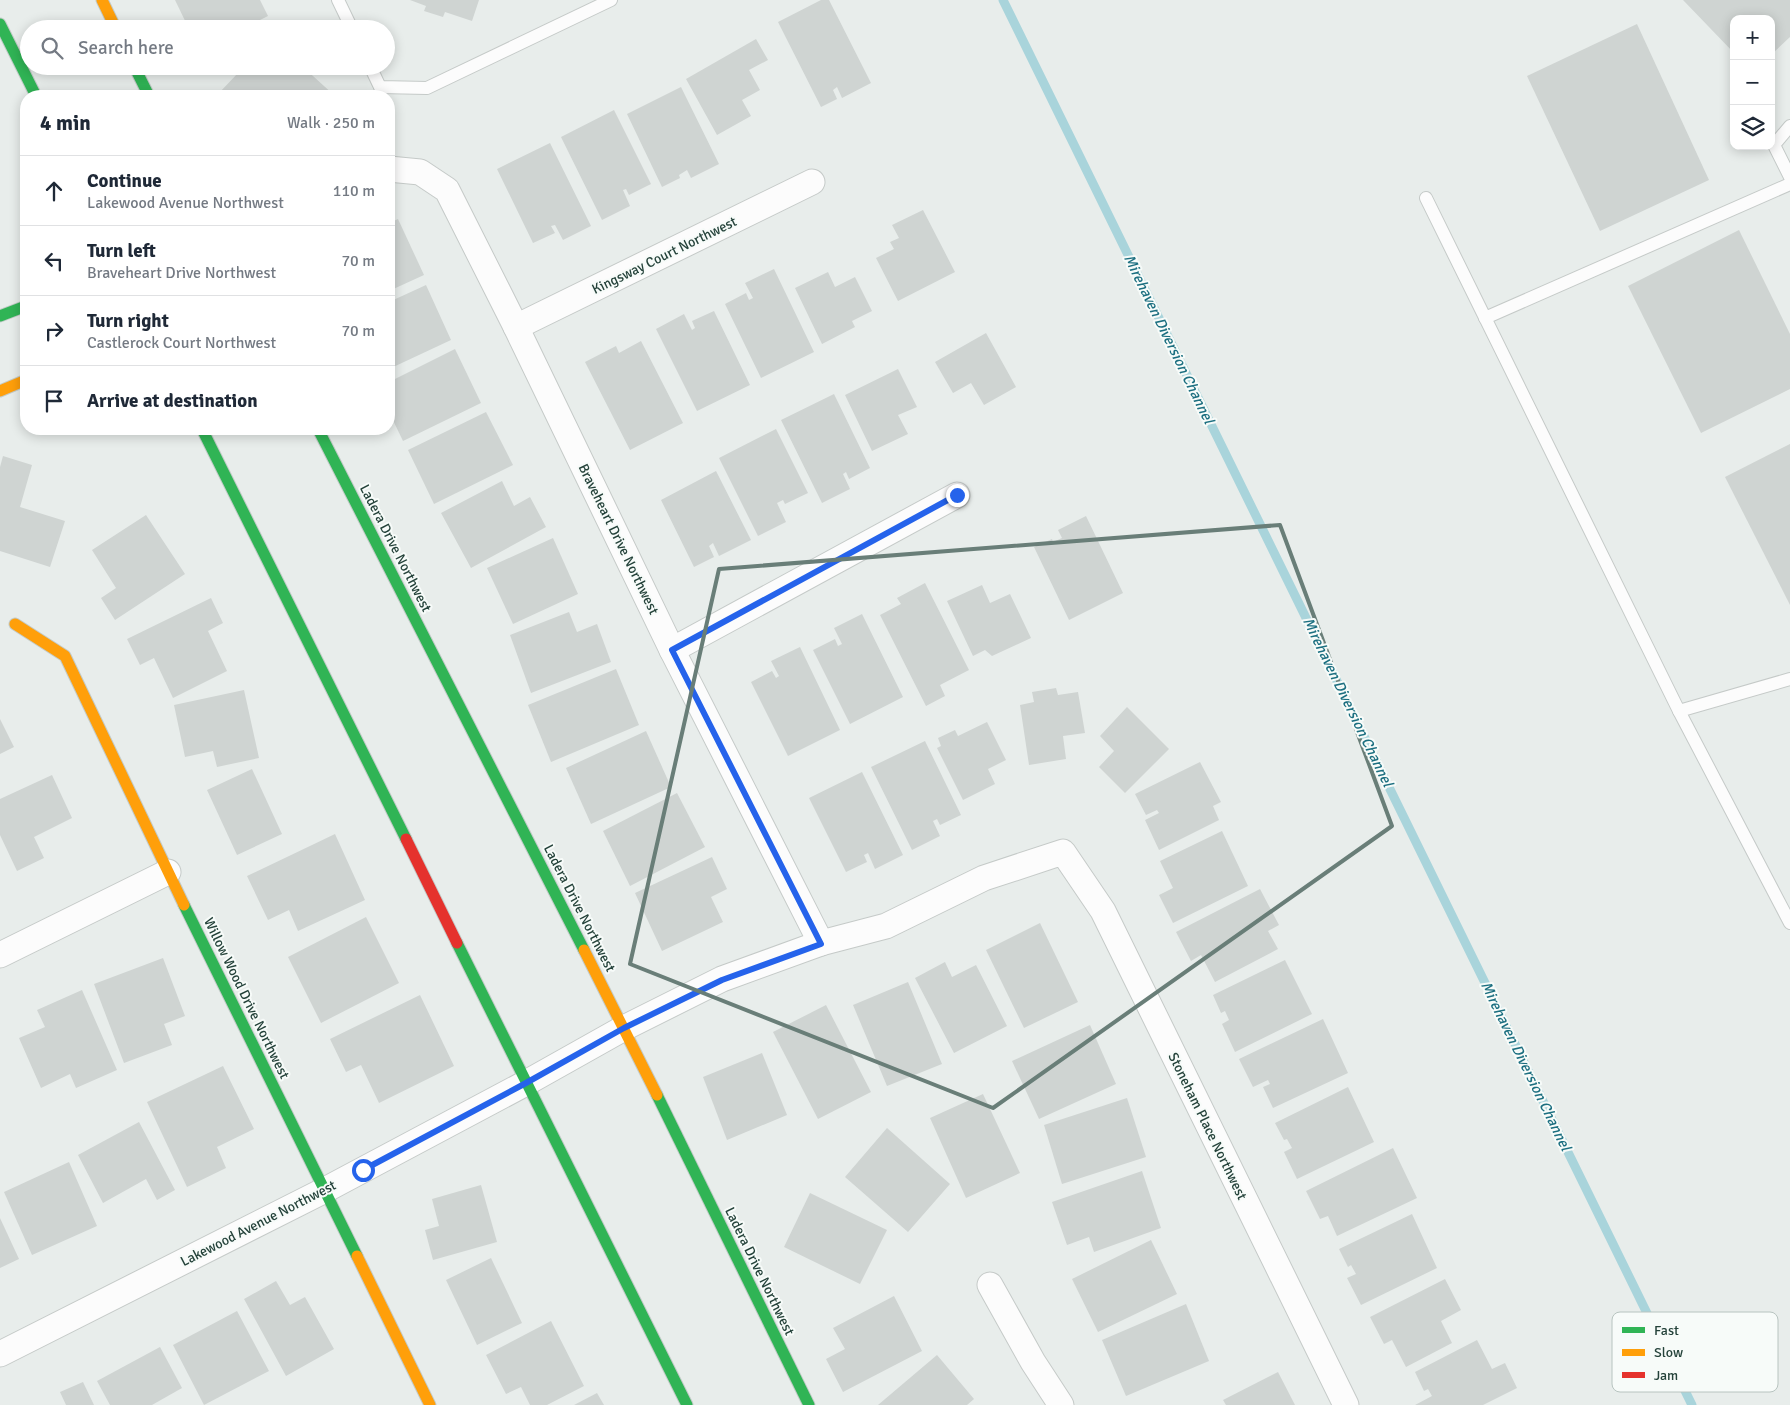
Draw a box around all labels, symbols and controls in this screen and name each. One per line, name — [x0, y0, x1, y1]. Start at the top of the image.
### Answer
map controls — [1730, 15, 1775, 150]
button: + — [1730, 15, 1775, 60]
search box — [20, 20, 395, 75]
icon: search — [38, 34, 66, 62]
text: Search here — [78, 36, 174, 60]
button: − — [1730, 60, 1775, 105]
button: layers — [1730, 105, 1775, 150]
text: 4 min — [40, 110, 91, 136]
text: Walk · 250 m — [287, 113, 375, 133]
text: Continue — [87, 169, 162, 193]
icon: ahead — [40, 177, 68, 205]
text: 110 m — [333, 181, 375, 201]
text: Lakewood Avenue Northwest — [87, 193, 284, 213]
street label: Kingsway Court Northwest — [589, 213, 739, 298]
text: Turn left — [87, 239, 156, 263]
icon: left — [40, 247, 68, 275]
text: 70 m — [341, 251, 375, 271]
water label: Mirehaven Diversion Channel — [1120, 251, 1219, 428]
text: Braveheart Drive Northwest — [87, 263, 276, 283]
text: Turn right — [87, 309, 169, 333]
icon: right — [40, 317, 68, 345]
text: 70 m — [341, 321, 375, 341]
text: Castlerock Court Northwest — [87, 333, 276, 353]
icon: arrive — [40, 387, 68, 415]
text: Arrive at destination — [87, 389, 258, 413]
street label: Braveheart Drive Northwest — [575, 461, 662, 617]
street label: Ladera Drive Northwest — [356, 482, 435, 615]
route end — [946, 484, 969, 507]
water label: Mirehaven Diversion Channel — [1299, 614, 1398, 791]
street label: Ladera Drive Northwest — [540, 842, 619, 975]
street label: Willow Wood Drive Northwest — [200, 915, 293, 1082]
water label: Mirehaven Diversion Channel — [1477, 978, 1576, 1155]
street label: Stoneham Place Northwest — [1164, 1050, 1251, 1203]
route start — [352, 1159, 375, 1182]
street label: Lakewood Avenue Northwest — [178, 1177, 339, 1270]
street label: Ladera Drive Northwest — [721, 1204, 798, 1338]
legend — [1612, 1312, 1778, 1392]
text: Fast — [1654, 1322, 1679, 1339]
text: Slow — [1654, 1344, 1683, 1361]
text: Jam — [1654, 1367, 1678, 1384]

